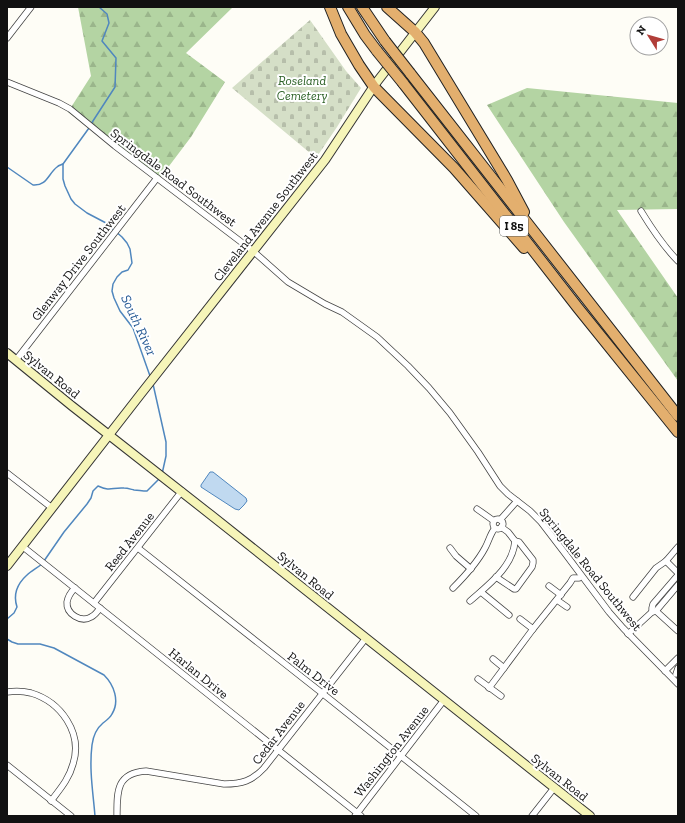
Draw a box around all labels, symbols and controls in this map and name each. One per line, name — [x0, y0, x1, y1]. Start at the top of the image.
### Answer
north arrow — [629, 16, 669, 56]
text: N — [634, 23, 650, 38]
park label: Roseland Cemetery — [277, 73, 327, 103]
street label: Springdale Road Southwest — [108, 125, 240, 230]
street label: Cleveland Avenue Southwest — [210, 148, 321, 284]
street label: Glenway Drive Southwest — [28, 201, 129, 324]
road number: I 85 — [500, 216, 528, 236]
water label: South River — [117, 292, 160, 359]
street label: Sylvan Road — [21, 347, 83, 402]
street label: Springdale Road Southwest — [536, 505, 645, 634]
street label: Reed Avenue — [102, 509, 157, 574]
street label: Sylvan Road — [275, 548, 337, 603]
street label: Harlan Drive — [166, 645, 231, 702]
street label: Palm Drive — [285, 648, 343, 698]
street label: Cedar Avenue — [249, 697, 308, 767]
street label: Washington Avenue — [351, 703, 432, 800]
street label: Sylvan Road — [528, 751, 591, 804]

